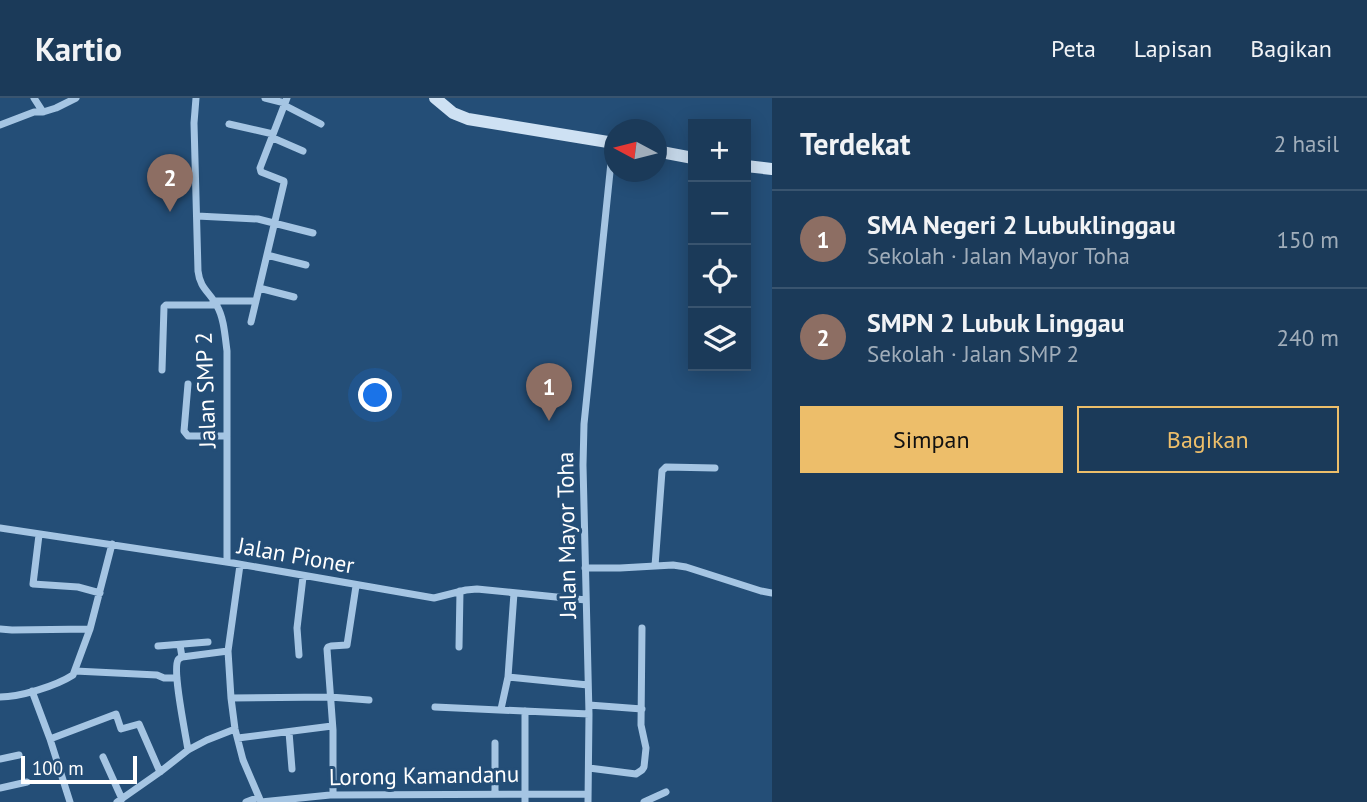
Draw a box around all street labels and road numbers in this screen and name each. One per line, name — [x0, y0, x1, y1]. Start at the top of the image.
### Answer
street label: Jalan SMP 2 — [188, 332, 222, 449]
street label: Jalan Mayor Toha — [550, 451, 582, 620]
street label: Jalan Pioner — [234, 530, 357, 580]
street label: Lorong Kamandanu — [329, 759, 519, 791]

